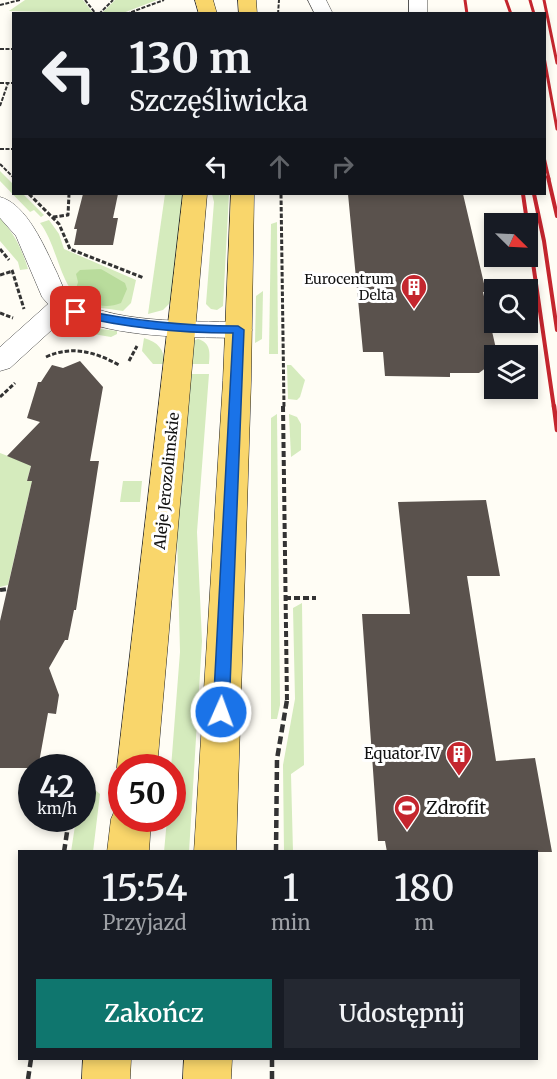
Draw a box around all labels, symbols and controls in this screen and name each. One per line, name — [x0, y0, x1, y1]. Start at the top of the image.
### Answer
text: 130 m — [129, 32, 251, 84]
icon: left — [30, 36, 108, 114]
text: Szczęśliwicka — [129, 84, 308, 118]
icon: left — [200, 150, 233, 183]
icon: ahead — [263, 150, 296, 183]
icon: right — [326, 150, 359, 183]
north arrow — [484, 213, 538, 267]
map controls — [484, 213, 538, 399]
place label: Eurocentrum Delta — [304, 270, 394, 304]
building icon: Eurocentrum Delta — [399, 272, 429, 310]
button: search — [484, 279, 538, 333]
pin — [50, 286, 101, 337]
icon: arrive — [59, 295, 92, 328]
button: layers — [484, 345, 538, 399]
street label: Aleje Jerozolimskie — [150, 411, 183, 551]
position arrow — [189, 680, 253, 744]
building icon: Equator IV — [444, 739, 474, 777]
place label: Equator IV — [364, 744, 441, 763]
speed limit sign: 50 — [108, 754, 186, 832]
text: 42 — [39, 767, 75, 805]
sports icon: Zdrofit — [392, 793, 422, 831]
place label: Zdrofit — [426, 796, 486, 819]
text: km/h — [37, 799, 77, 818]
text: 15:54 — [102, 866, 187, 911]
text: 1 — [282, 866, 299, 911]
text: 180 — [394, 866, 454, 911]
text: Przyjazd — [102, 910, 187, 935]
text: min — [271, 910, 310, 935]
text: m — [414, 910, 434, 935]
button: Zakończ — [36, 979, 272, 1048]
button: Udostępnij — [284, 979, 520, 1048]

